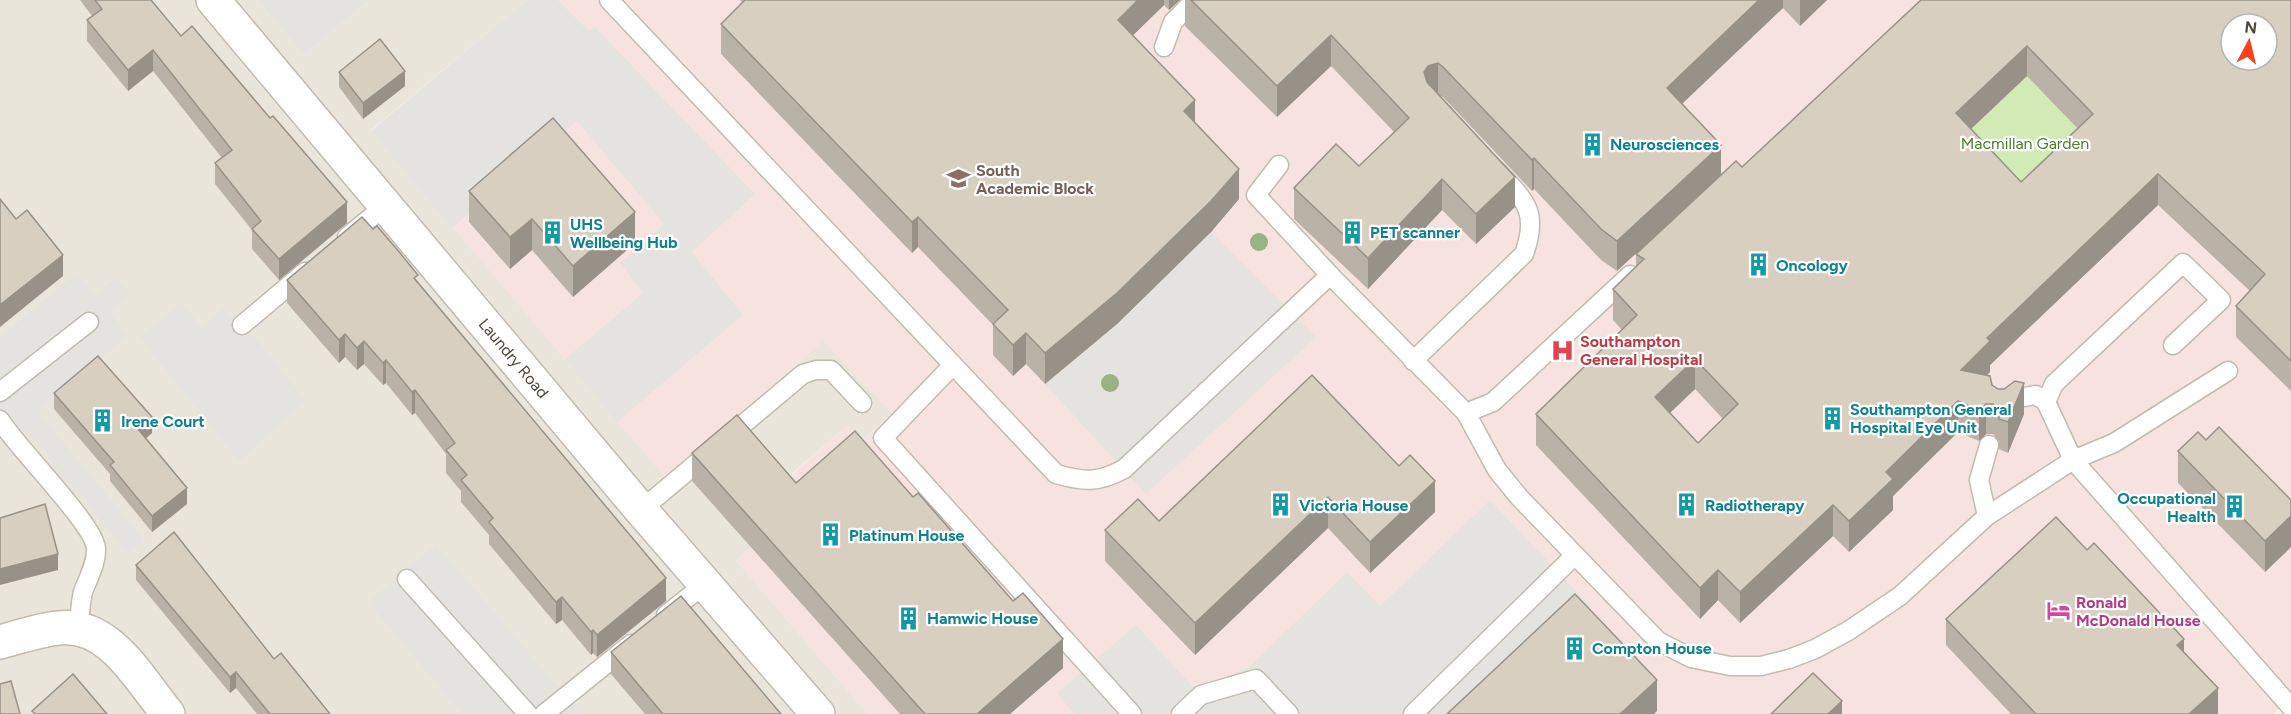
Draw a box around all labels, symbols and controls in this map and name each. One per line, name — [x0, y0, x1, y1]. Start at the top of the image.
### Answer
north arrow — [2219, 12, 2279, 72]
text: N — [2243, 17, 2258, 38]
building icon: Neurosciences — [1579, 131, 1605, 157]
park label: Macmillan Garden — [1961, 134, 2089, 153]
place label: Neurosciences — [1610, 135, 1720, 154]
place label: South Academic Block — [976, 161, 1094, 198]
school or university icon: South Academic Block — [945, 166, 971, 192]
place label: UHS Wellbeing Hub — [570, 215, 678, 252]
building icon: PET scanner — [1339, 219, 1365, 245]
building icon: UHS Wellbeing Hub — [539, 220, 565, 246]
place label: PET scanner — [1370, 223, 1460, 242]
building icon: Oncology — [1745, 252, 1771, 278]
place label: Oncology — [1776, 256, 1849, 275]
street label: Laundry Road — [475, 315, 552, 402]
place label: Southampton General Hospital — [1580, 332, 1702, 369]
hospital icon: Southampton General Hospital — [1549, 337, 1575, 363]
place label: Southampton General Hospital Eye Unit — [1850, 400, 2012, 437]
building icon: Southampton General Hospital Eye Unit — [1819, 405, 1845, 431]
building icon: Irene Court — [90, 408, 116, 434]
place label: Irene Court — [121, 412, 205, 431]
place label: Occupational Health — [2117, 489, 2216, 526]
building icon: Victoria House — [1268, 492, 1294, 518]
building icon: Radiotherapy — [1674, 492, 1700, 518]
building icon: Occupational Health — [2221, 494, 2247, 520]
place label: Victoria House — [1299, 496, 1408, 515]
place label: Radiotherapy — [1705, 496, 1805, 515]
building icon: Platinum House — [818, 522, 844, 548]
place label: Platinum House — [849, 526, 965, 545]
place label: Ronald McDonald House — [2076, 593, 2201, 630]
hotel icon: Ronald McDonald House — [2045, 598, 2071, 624]
building icon: Hamwic House — [896, 605, 922, 631]
place label: Hamwic House — [927, 609, 1038, 628]
building icon: Compton House — [1561, 635, 1587, 661]
place label: Compton House — [1592, 639, 1712, 658]

